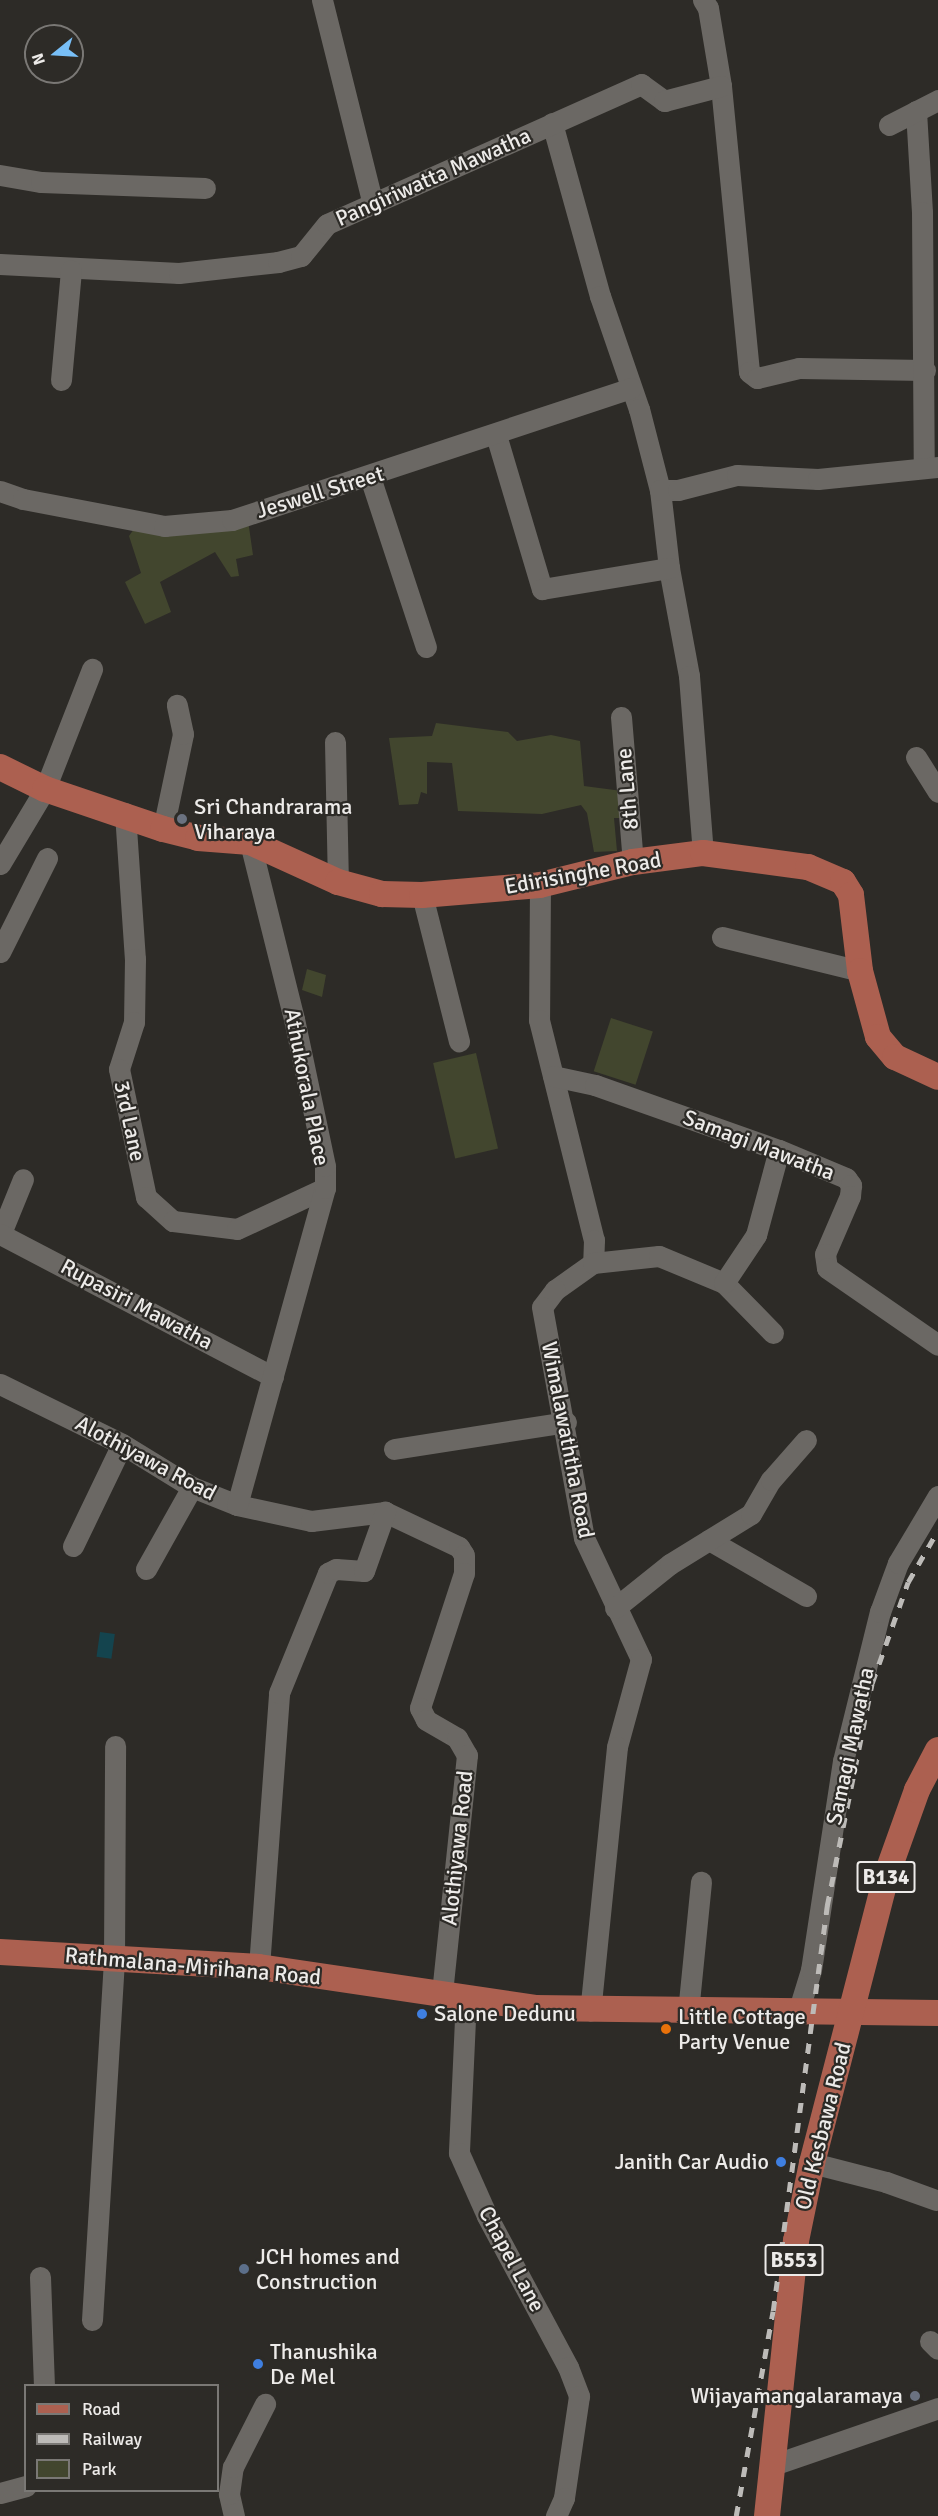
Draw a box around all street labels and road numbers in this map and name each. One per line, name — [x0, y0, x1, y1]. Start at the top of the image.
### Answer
street label: Pangiriwatta Mawatha — [331, 122, 535, 232]
street label: Jeswell Street — [253, 460, 387, 524]
street label: 8th Lane — [610, 747, 644, 831]
street label: Edirisinghe Road — [503, 846, 663, 900]
street label: Athukorala Place — [279, 1006, 335, 1168]
street label: 3rd Lane — [109, 1078, 151, 1164]
street label: Samagi Mawatha — [679, 1104, 839, 1186]
street label: Rupasiri Mawatha — [56, 1253, 218, 1355]
street label: Wimalawaththa Road — [536, 1339, 600, 1541]
street label: Alothiyawa Road — [71, 1410, 221, 1506]
street label: Samagi Mawatha — [820, 1665, 880, 1827]
street label: Alothiyawa Road — [436, 1769, 478, 1927]
road number: B134 — [856, 1859, 916, 1895]
street label: Rathmalana-Mirihana Road — [64, 1942, 322, 1990]
street label: Old Kesbawa Road — [789, 2039, 857, 2213]
street label: Chapel Lane — [473, 2202, 551, 2316]
road number: B553 — [764, 2242, 824, 2278]

